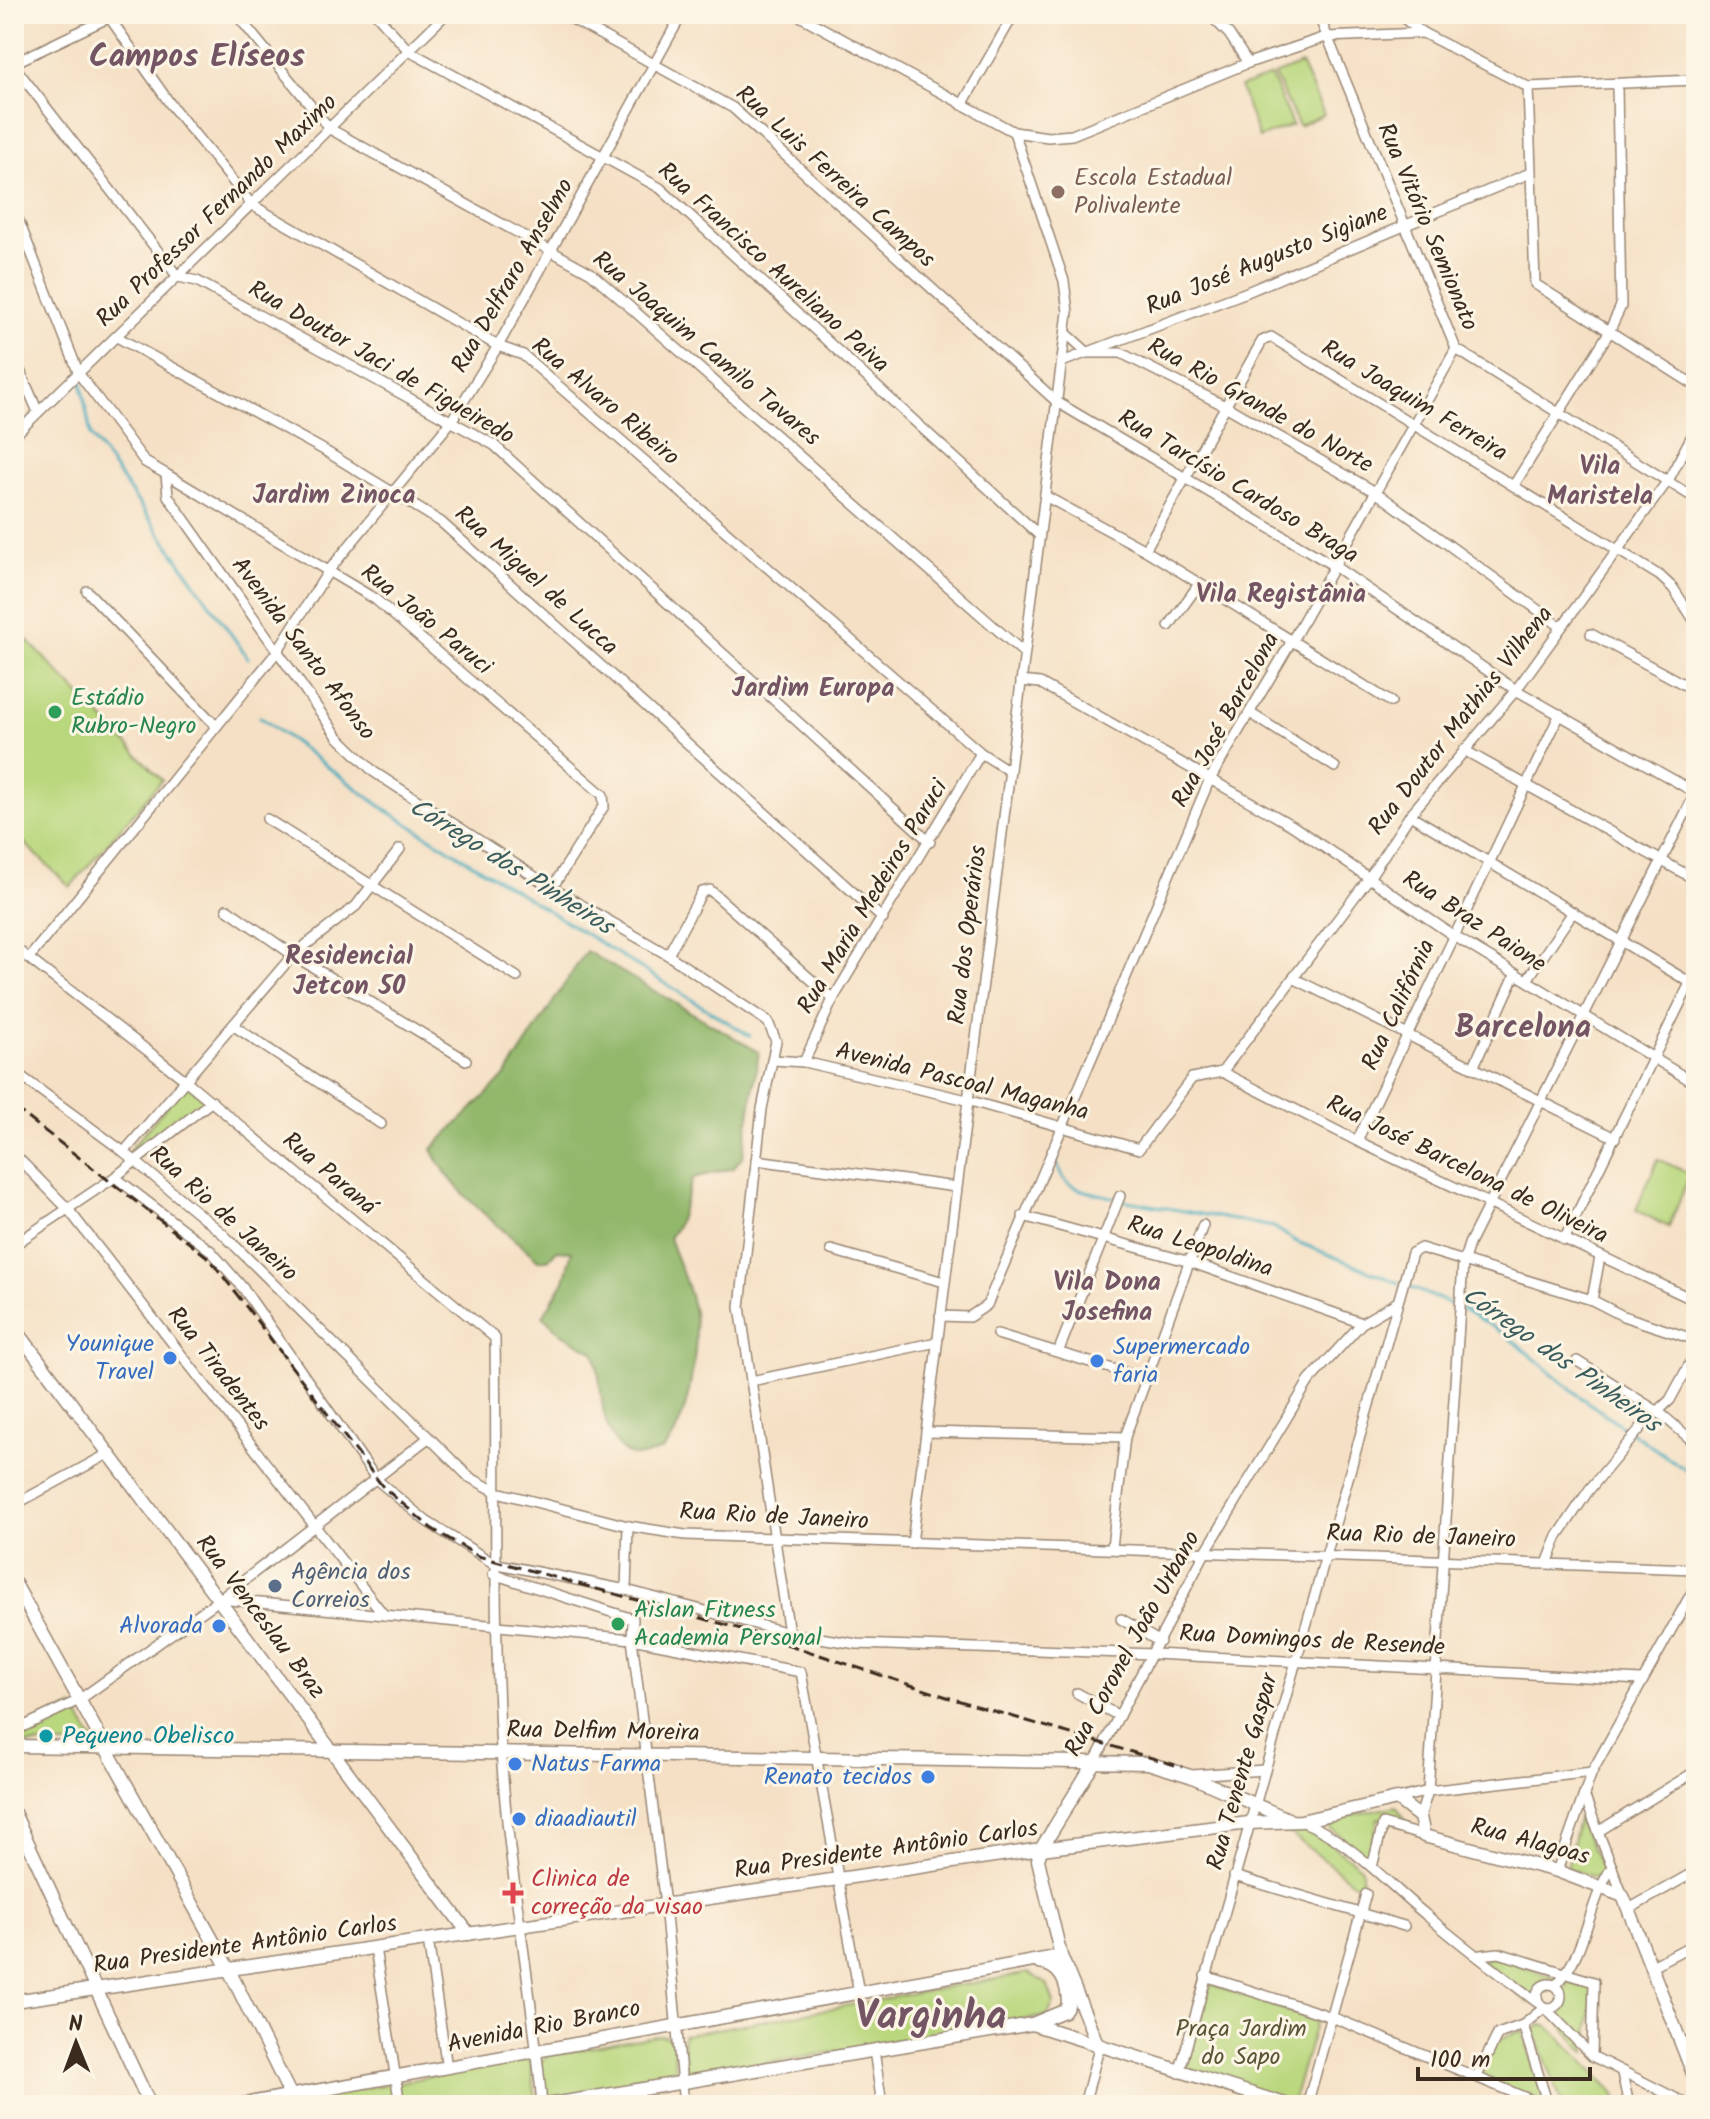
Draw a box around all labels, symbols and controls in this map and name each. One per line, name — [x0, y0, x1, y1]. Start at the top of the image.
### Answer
district label: Campos Elíseos — [89, 32, 305, 83]
street label: Rua Luis Ferreira Campos — [726, 76, 944, 278]
street label: Rua Professor Fernando Maximo — [87, 84, 347, 337]
street label: Rua Vitório Semionato — [1366, 117, 1488, 337]
street label: Rua Francisco Aureliano Paiva — [648, 153, 898, 383]
place label: Escola Estadual Polivalente — [1074, 159, 1232, 226]
street label: Rua Delfraro Anselmo — [441, 171, 585, 381]
marker: Escola Estadual Polivalente — [1049, 183, 1067, 201]
street label: Rua José Augusto Sigiane — [1140, 193, 1394, 326]
street label: Rua Joaquim Camilo Tavares — [583, 241, 829, 457]
street label: Rua Doutor Jaci de Figueiredo — [240, 271, 522, 456]
street label: Rua Alvaro Ribeiro — [522, 328, 688, 476]
street label: Rua Rio Grande do Norte — [1140, 328, 1380, 485]
street label: Rua Joaquim Ferreira — [1313, 330, 1515, 472]
street label: Rua Tarcísio Cardoso Braga — [1110, 399, 1366, 575]
district label: Vila Maristela — [1547, 446, 1653, 518]
district label: Jardim Zinoca — [252, 475, 416, 517]
street label: Rua Miguel de Lucca — [445, 496, 627, 666]
street label: Avenida Santo Afonso — [221, 549, 385, 749]
street label: Rua João Paruci — [351, 554, 502, 686]
district label: Vila Registânia — [1196, 574, 1366, 616]
street label: Rua Doutor Mathias Vilhena — [1358, 597, 1564, 845]
street label: Rua José Barcelona — [1162, 625, 1290, 815]
district label: Jardim Europa — [732, 668, 894, 710]
place label: Estádio Rubro-Negro — [71, 679, 196, 746]
marker: Estádio Rubro-Negro — [46, 703, 64, 721]
street label: Rua Maria Medeiros Paruci — [787, 771, 959, 1022]
water label: Córrego dos Pinheiros — [400, 787, 624, 948]
street label: Rua dos Operários — [938, 843, 998, 1027]
street label: Rua Braz Paione — [1394, 861, 1554, 984]
street label: Rua Califórnia — [1351, 933, 1447, 1077]
district label: Residencial Jetcon 50 — [285, 936, 413, 1008]
district label: Barcelona — [1455, 1003, 1591, 1054]
street label: Avenida Pascoal Maganha — [831, 1032, 1093, 1132]
street label: Rua José Barcelona de Oliveira — [1319, 1085, 1615, 1255]
street label: Rua Paraná — [273, 1122, 387, 1227]
street label: Rua Rio de Janeiro — [139, 1136, 307, 1292]
street label: Rua Leopoldina — [1122, 1205, 1278, 1289]
district label: Vila Dona Josefina — [1053, 1262, 1161, 1334]
water label: Córrego dos Pinheiros — [1453, 1276, 1671, 1446]
street label: Rua Tiradentes — [156, 1298, 280, 1440]
place label: Younique Travel — [66, 1325, 154, 1392]
place label: Supermercado faria — [1113, 1328, 1250, 1395]
marker: Younique Travel — [161, 1349, 179, 1367]
marker: Supermercado faria — [1088, 1352, 1106, 1370]
street label: Rua Rio de Janeiro — [678, 1493, 870, 1541]
street label: Rua Rio de Janeiro — [1326, 1514, 1517, 1560]
street label: Rua Coronel João Urbano — [1055, 1524, 1212, 1764]
street label: Rua Venceslau Braz — [185, 1526, 335, 1708]
place label: Agência dos Correios — [291, 1553, 411, 1620]
marker: Agência dos Correios — [266, 1577, 284, 1595]
place label: Aislan Fitness Academia Personal — [634, 1591, 822, 1658]
place label: Alvorada — [119, 1607, 203, 1646]
marker: Aislan Fitness Academia Personal — [609, 1615, 627, 1633]
street label: Rua Domingos de Resende — [1178, 1615, 1446, 1667]
marker: Alvorada — [210, 1617, 228, 1635]
street label: Rua Tenente Gaspar — [1196, 1667, 1290, 1875]
street label: Rua Delfim Moreira — [506, 1711, 700, 1753]
place label: Pequeno Obelisco — [62, 1717, 234, 1756]
marker: Pequeno Obelisco — [37, 1727, 55, 1745]
place label: Natus Farma — [531, 1745, 661, 1784]
marker: Natus Farma — [506, 1755, 524, 1773]
place label: Renato tecidos — [764, 1758, 912, 1797]
marker: Renato tecidos — [919, 1768, 937, 1786]
place label: diaadiautil — [535, 1800, 637, 1839]
street label: Rua Alagoas — [1466, 1807, 1594, 1877]
street label: Rua Presidente Antônio Carlos — [732, 1809, 1040, 1891]
marker: diaadiautil — [510, 1810, 528, 1828]
place label: Clinica de correção da visao — [531, 1860, 703, 1927]
marker: Clinica de correção da visao — [502, 1882, 524, 1904]
street label: Rua Presidente Antônio Carlos — [91, 1904, 399, 1986]
district label: Varginha — [856, 1985, 1006, 2049]
street label: Avenida Rio Branco — [444, 1989, 644, 2065]
north arrow — [36, 2003, 116, 2083]
text: N — [68, 2008, 83, 2043]
park label: Praça Jardim do Sapo — [1175, 2010, 1307, 2077]
scale bar — [1418, 2031, 1590, 2081]
text: 100 m — [1430, 2041, 1490, 2080]

